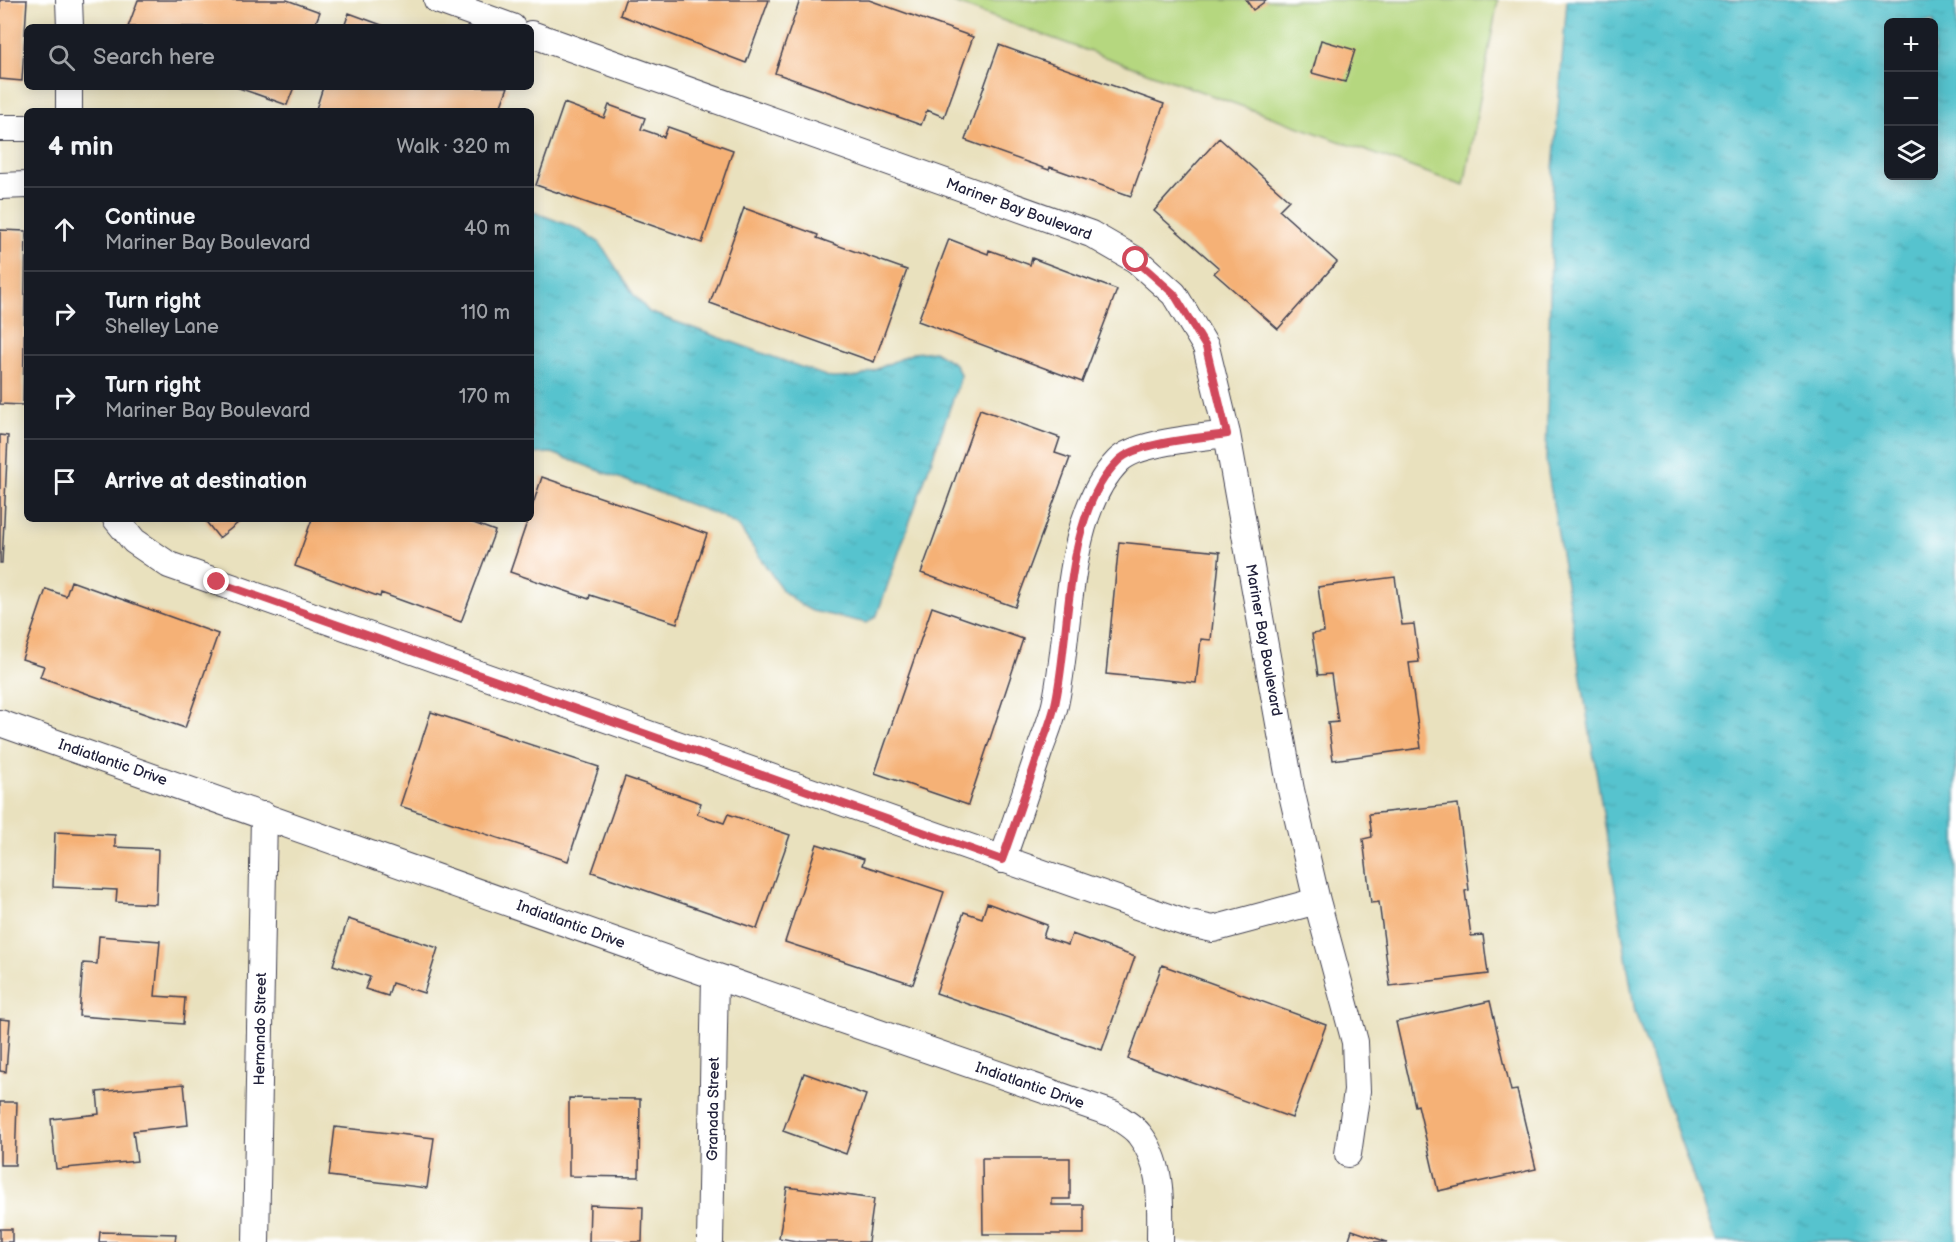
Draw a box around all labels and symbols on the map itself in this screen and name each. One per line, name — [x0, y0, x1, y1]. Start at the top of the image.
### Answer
street label: Mariner Bay Boulevard — [943, 174, 1094, 245]
route start — [1122, 246, 1148, 272]
street label: Mariner Bay Boulevard — [1241, 563, 1286, 718]
route end — [203, 568, 229, 594]
street label: Indiatlantic Drive — [56, 735, 170, 790]
street label: Indiatlantic Drive — [514, 896, 628, 953]
street label: Hernando Street — [250, 972, 271, 1086]
street label: Granada Street — [703, 1057, 724, 1161]
street label: Indiatlantic Drive — [973, 1058, 1087, 1113]

